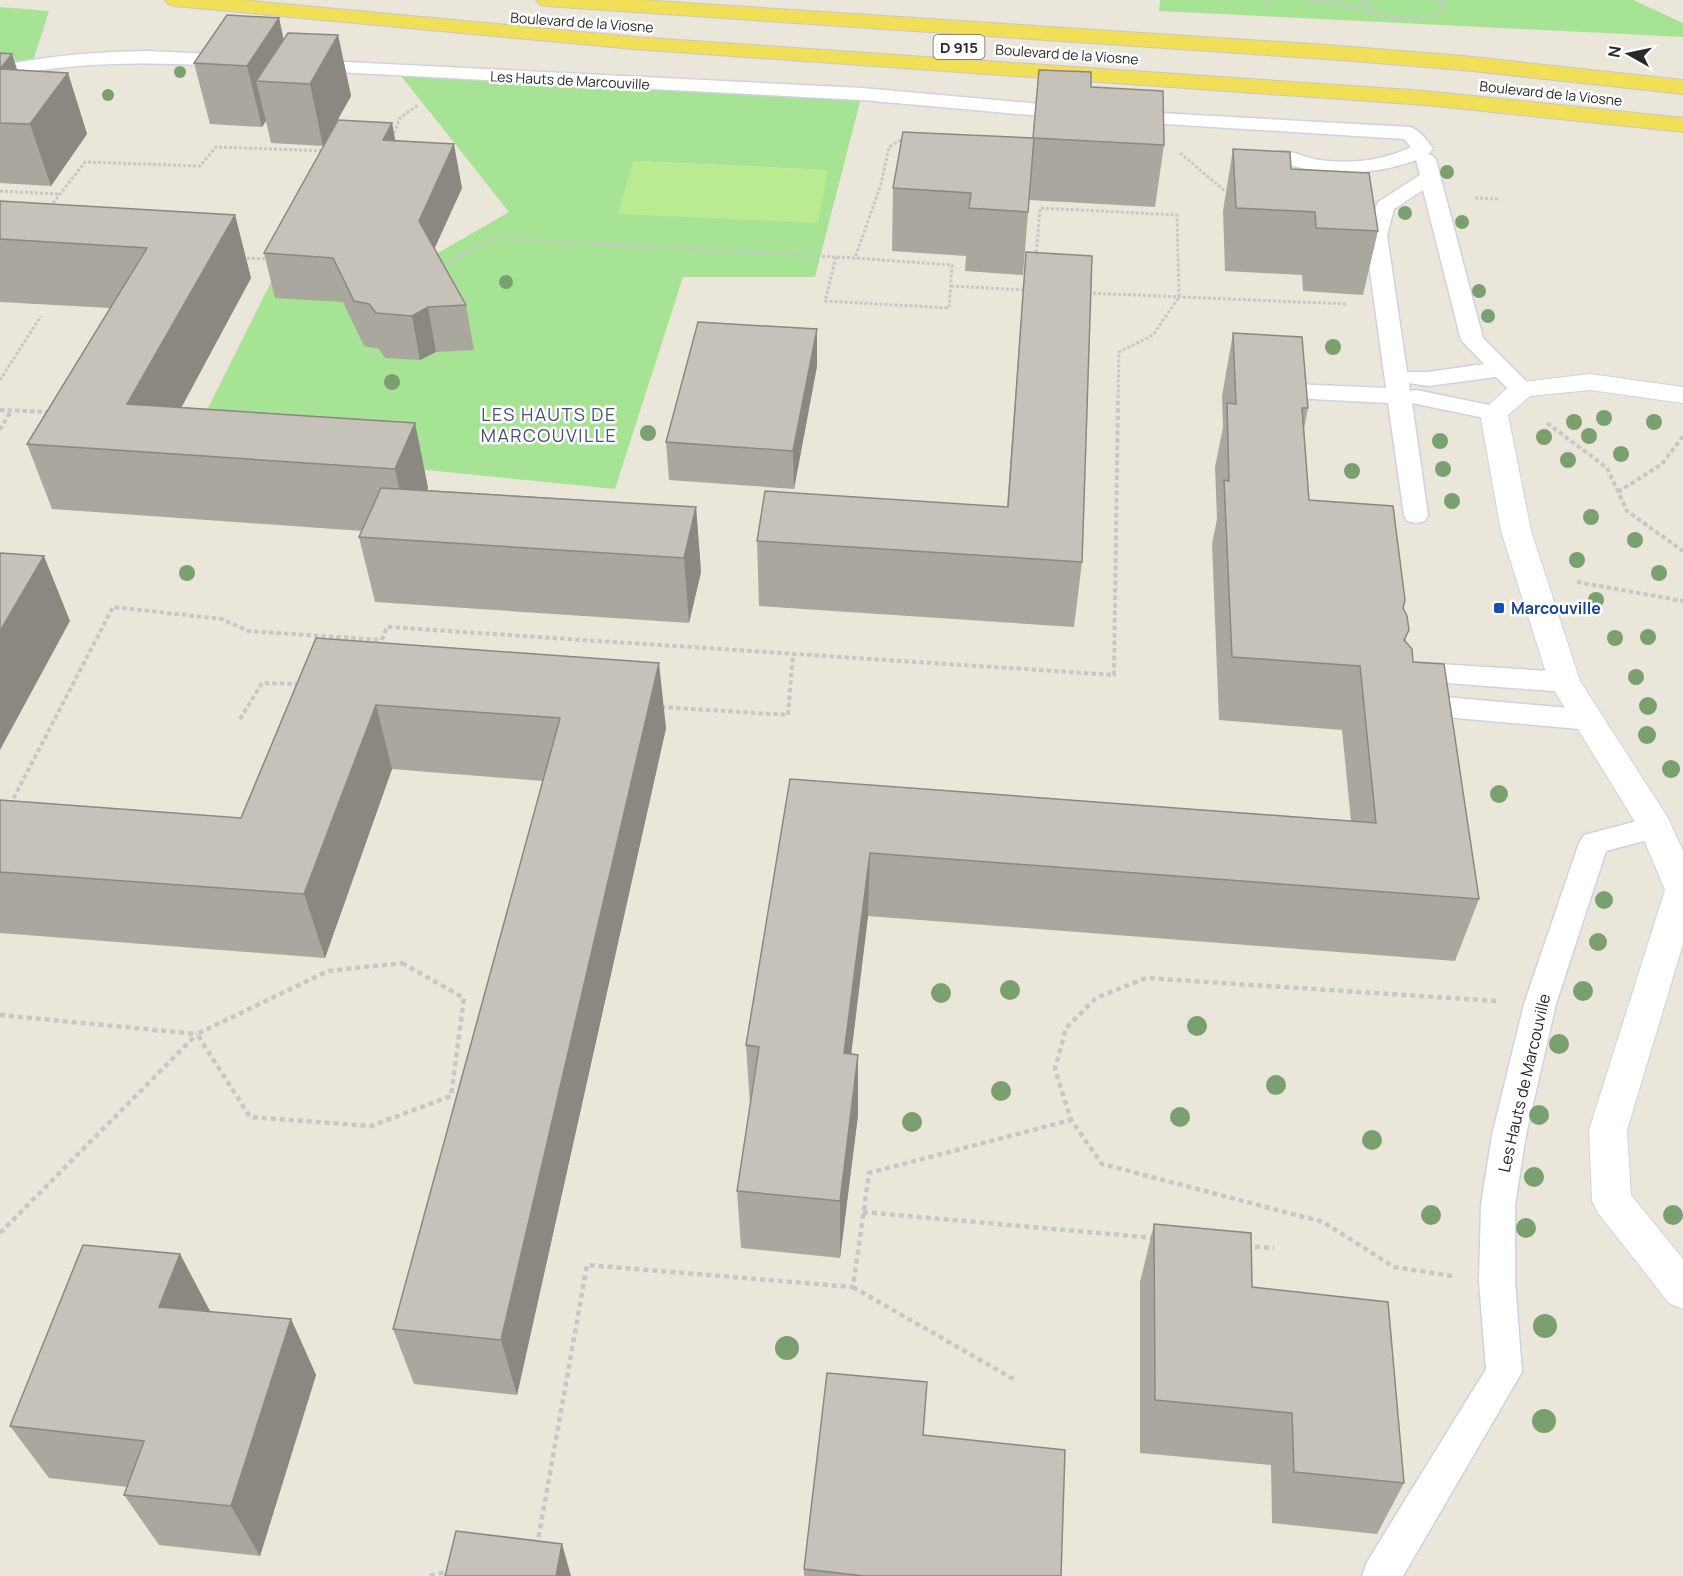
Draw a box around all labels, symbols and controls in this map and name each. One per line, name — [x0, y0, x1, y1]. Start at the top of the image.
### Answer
street label: Boulevard de la Viosne — [510, 8, 654, 36]
north arrow — [1599, 24, 1659, 84]
road number: D 915 — [934, 35, 984, 59]
street label: Boulevard de la Viosne — [995, 40, 1139, 68]
text: N — [1602, 44, 1626, 59]
street label: Les Hauts de Marcouville — [490, 66, 650, 94]
street label: Boulevard de la Viosne — [1479, 76, 1623, 110]
district label: LES HAUTS DE MARCOUVILLE — [481, 402, 617, 447]
place label: Marcouville — [1511, 597, 1601, 619]
marker: Marcouville — [1492, 601, 1506, 615]
street label: Les Hauts de Marcouville — [1493, 992, 1555, 1174]

